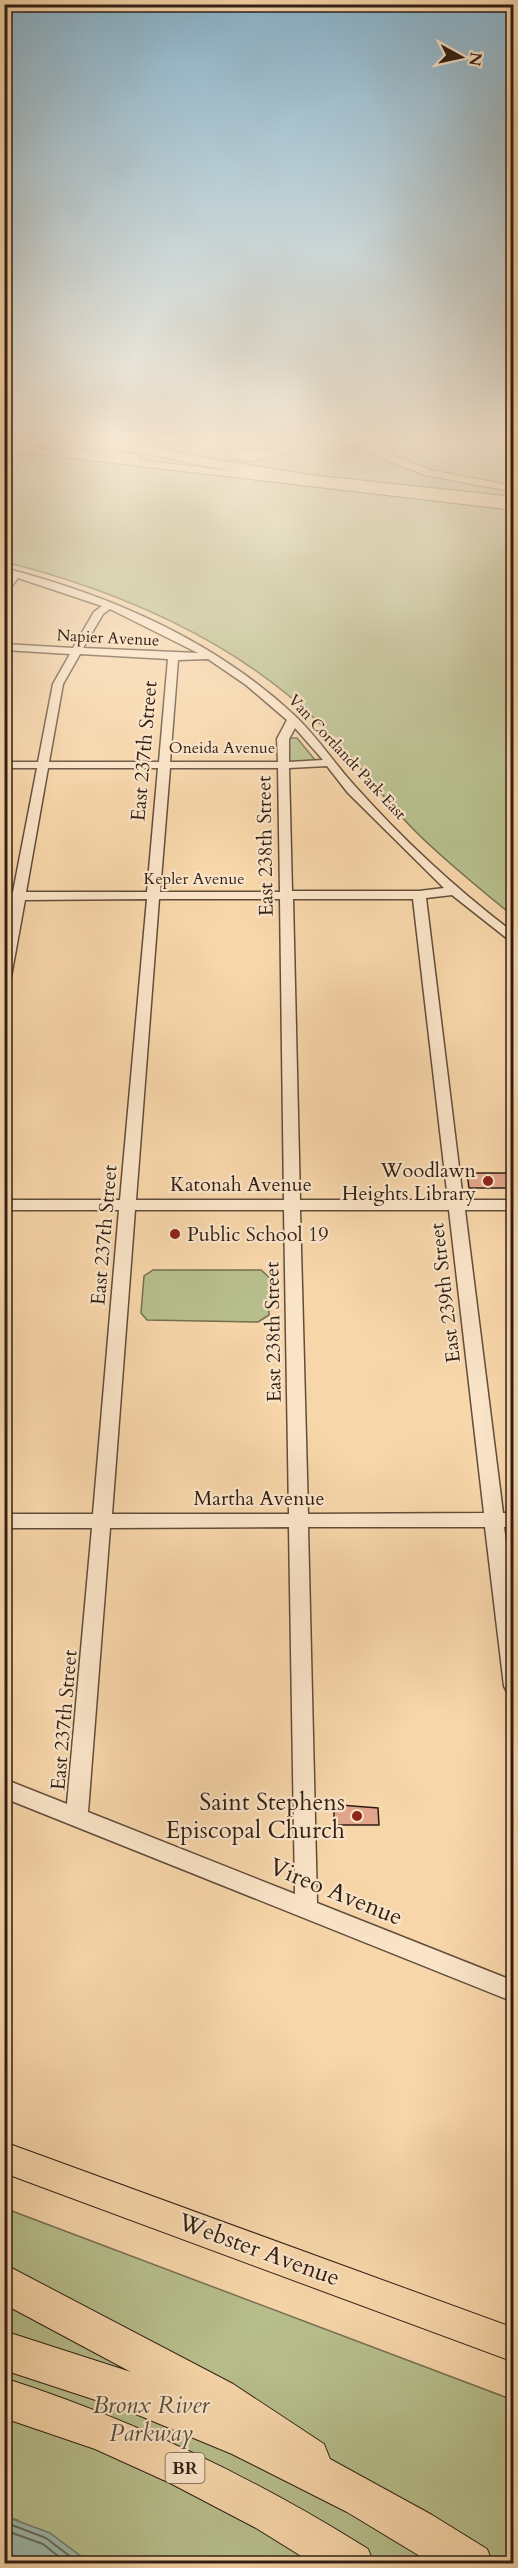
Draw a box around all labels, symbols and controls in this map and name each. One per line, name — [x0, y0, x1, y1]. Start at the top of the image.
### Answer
north arrow — [431, 27, 491, 87]
text: N — [463, 51, 487, 67]
street label: Napier Avenue — [56, 624, 160, 652]
street label: East 237th Street — [124, 679, 164, 822]
street label: Van Cortlandt Park East — [283, 690, 411, 824]
street label: Oneida Avenue — [169, 737, 275, 759]
street label: East 238th Street — [250, 775, 280, 917]
street label: Kepler Avenue — [143, 868, 245, 890]
place label: Woodlawn Heights Library — [342, 1157, 477, 1207]
street label: East 237th Street — [84, 1163, 124, 1306]
street label: Katonah Avenue — [170, 1171, 312, 1198]
marker: Woodlawn Heights Library — [481, 1174, 495, 1188]
place label: Public School 19 — [187, 1221, 328, 1248]
street label: East 239th Street — [423, 1221, 467, 1365]
marker: Public School 19 — [168, 1227, 182, 1241]
street label: East 238th Street — [258, 1261, 288, 1403]
street label: Martha Avenue — [194, 1485, 324, 1512]
street label: East 237th Street — [44, 1648, 84, 1791]
place label: Saint Stephens Episcopal Church — [165, 1786, 345, 1847]
marker: Saint Stephens Episcopal Church — [350, 1809, 364, 1823]
street label: Vireo Avenue — [264, 1850, 408, 1934]
street label: Webster Avenue — [173, 2205, 344, 2295]
park label: Bronx River Parkway — [93, 2389, 210, 2450]
road number: BR — [166, 2453, 204, 2483]

